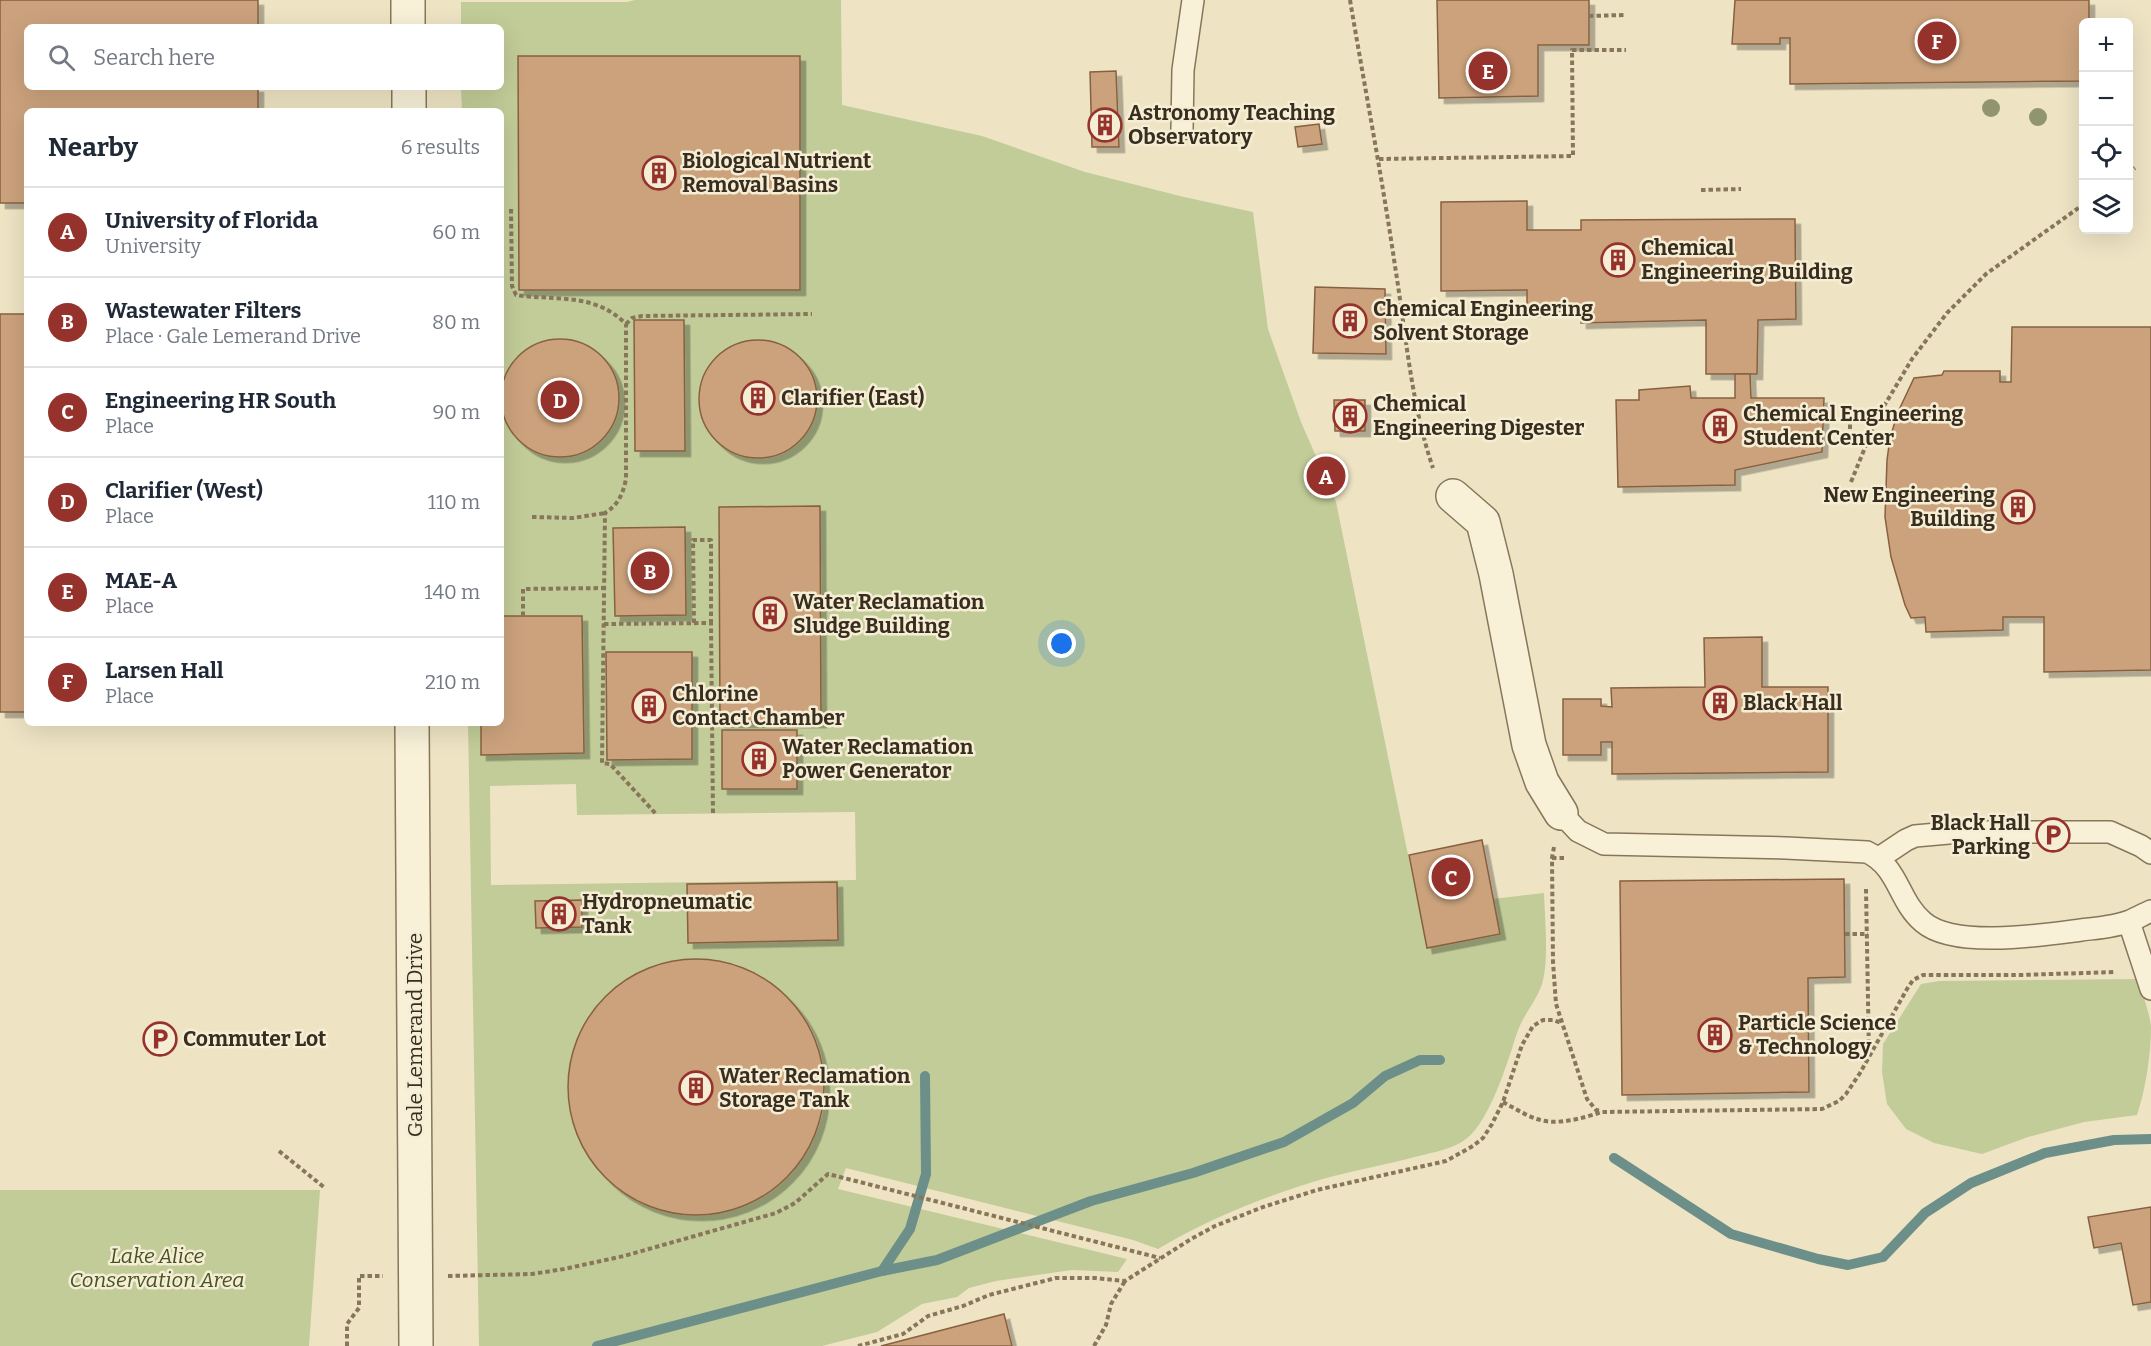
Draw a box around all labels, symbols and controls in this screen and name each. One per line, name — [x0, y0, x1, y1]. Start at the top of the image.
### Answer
pin: F — [1918, 18, 1956, 63]
map controls — [2079, 18, 2133, 234]
button: + — [2079, 18, 2133, 72]
search box — [24, 24, 504, 90]
icon: search — [45, 41, 78, 74]
text: Search here — [93, 44, 215, 71]
pin: E — [1468, 48, 1508, 94]
button: − — [2079, 72, 2133, 126]
place label: Astronomy Teaching Observatory — [1128, 100, 1335, 150]
building icon: Astronomy Teaching Observatory — [1087, 107, 1123, 143]
button: locate — [2079, 126, 2133, 180]
text: Nearby — [48, 132, 138, 163]
text: 6 results — [401, 135, 480, 159]
place label: Biological Nutrient Removal Basins — [682, 148, 872, 198]
building icon: Biological Nutrient Removal Basins — [641, 155, 677, 191]
button: layers — [2079, 180, 2133, 234]
text: University of Florida — [105, 207, 318, 234]
text: A — [60, 220, 75, 244]
text: 60 m — [432, 220, 480, 244]
text: University — [105, 234, 201, 258]
place label: Chemical Engineering Building — [1641, 235, 1853, 285]
building icon: Chemical Engineering Building — [1600, 242, 1636, 278]
place label: Chemical Engineering Solvent Storage — [1373, 296, 1593, 346]
text: Wastewater Filters — [105, 297, 301, 324]
building icon: Chemical Engineering Solvent Storage — [1332, 303, 1368, 339]
text: B — [61, 310, 74, 334]
text: 80 m — [432, 310, 480, 334]
text: Place · Gale Lemerand Drive — [105, 324, 361, 348]
pin: D — [540, 378, 580, 422]
building icon: Clarifier (East) — [740, 380, 776, 416]
place label: Clarifier (East) — [781, 385, 924, 411]
text: Engineering HR South — [105, 387, 336, 414]
place label: Chemical Engineering Digester — [1373, 391, 1584, 441]
building icon: Chemical Engineering Digester — [1332, 398, 1368, 434]
text: C — [61, 400, 74, 424]
text: 90 m — [432, 400, 480, 424]
place label: Chemical Engineering Student Center — [1743, 401, 1963, 451]
building icon: Chemical Engineering Student Center — [1702, 408, 1738, 444]
text: Place — [105, 414, 154, 438]
pin: A — [1306, 454, 1346, 498]
text: Clarifier (West) — [105, 477, 263, 504]
place label: New Engineering Building — [1823, 482, 1995, 532]
building icon: New Engineering Building — [2000, 489, 2036, 525]
text: D — [60, 490, 75, 514]
text: 110 m — [428, 490, 480, 514]
text: Place — [105, 504, 154, 528]
pin: B — [630, 548, 670, 594]
text: MAE-A — [105, 567, 177, 594]
text: E — [61, 580, 74, 604]
text: 140 m — [424, 580, 480, 604]
place label: Water Reclamation Sludge Building — [793, 589, 985, 639]
text: Place — [105, 594, 154, 618]
building icon: Water Reclamation Sludge Building — [752, 596, 788, 632]
your location — [1047, 629, 1076, 658]
text: Larsen Hall — [105, 657, 224, 684]
text: F — [62, 670, 73, 694]
text: 210 m — [425, 670, 480, 694]
place label: Chlorine Contact Chamber — [672, 681, 845, 731]
text: Place — [105, 684, 154, 708]
building icon: Black Hall — [1702, 685, 1738, 721]
building icon: Chlorine Contact Chamber — [631, 688, 667, 724]
place label: Black Hall — [1743, 690, 1843, 716]
place label: Water Reclamation Power Generator — [782, 734, 974, 784]
building icon: Water Reclamation Power Generator — [741, 741, 777, 777]
place label: Black Hall Parking — [1930, 810, 2030, 860]
parking icon: Black Hall Parking — [2035, 817, 2071, 853]
pin: C — [1432, 854, 1470, 900]
place label: Hydropneumatic Tank — [582, 889, 753, 939]
building icon: Hydropneumatic Tank — [541, 896, 577, 932]
street label: Gale Lemerand Drive — [402, 933, 428, 1137]
place label: Particle Science & Technology — [1738, 1010, 1896, 1060]
building icon: Particle Science & Technology — [1697, 1017, 1733, 1053]
parking icon: Commuter Lot — [142, 1021, 178, 1057]
place label: Commuter Lot — [183, 1026, 327, 1052]
place label: Water Reclamation Storage Tank — [719, 1063, 911, 1113]
building icon: Water Reclamation Storage Tank — [678, 1070, 714, 1106]
park label: Lake Alice Conservation Area — [69, 1243, 245, 1293]

